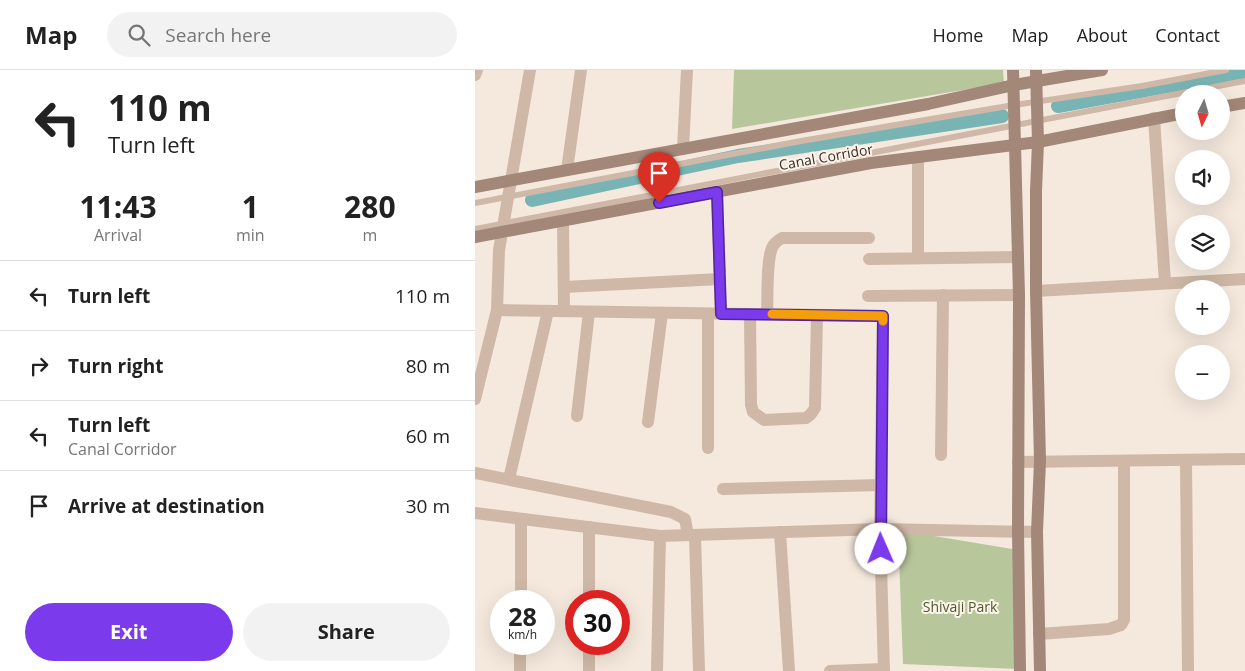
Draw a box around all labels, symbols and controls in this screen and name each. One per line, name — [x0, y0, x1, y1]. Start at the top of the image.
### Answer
search box — [107, 12, 457, 57]
text: Map — [25, 18, 77, 51]
icon: search — [125, 21, 153, 49]
text: Search here — [165, 22, 271, 48]
text: Home — [933, 23, 983, 47]
text: Map — [1011, 23, 1049, 47]
text: About — [1077, 23, 1127, 47]
text: Contact — [1155, 23, 1220, 47]
text: 110 m — [108, 84, 212, 131]
north arrow — [1175, 85, 1230, 140]
map controls — [1175, 85, 1230, 400]
icon: left — [25, 90, 90, 155]
text: Turn left — [108, 129, 195, 159]
street label: Canal Corridor — [777, 139, 875, 174]
button: sound — [1175, 150, 1230, 205]
pin — [638, 152, 680, 203]
icon: arrive — [645, 159, 673, 187]
text: 11:43 — [79, 186, 157, 227]
text: 1 — [242, 186, 259, 227]
text: 280 — [344, 186, 396, 227]
button: layers — [1175, 215, 1230, 270]
text: Arrival — [94, 224, 142, 246]
text: min — [236, 224, 265, 246]
text: m — [362, 224, 377, 246]
button: + — [1175, 280, 1230, 335]
icon: left — [25, 282, 53, 310]
text: Turn left — [68, 283, 150, 309]
text: 110 m — [395, 283, 450, 309]
button: − — [1175, 345, 1230, 400]
icon: right — [25, 352, 53, 380]
text: Turn right — [68, 353, 163, 379]
text: 80 m — [406, 353, 450, 379]
text: Turn left — [68, 412, 150, 438]
icon: left — [25, 422, 53, 450]
text: 60 m — [406, 423, 450, 449]
text: Canal Corridor — [68, 438, 177, 460]
icon: arrive — [25, 492, 53, 520]
text: Arrive at destination — [68, 493, 265, 519]
text: 30 m — [406, 493, 450, 519]
position arrow — [854, 522, 906, 574]
speed limit sign: 30 — [565, 590, 630, 655]
park label: Shivaji Park — [923, 597, 998, 616]
text: 28 — [508, 599, 537, 633]
button: Exit — [25, 603, 233, 661]
button: Share — [243, 603, 450, 661]
text: km/h — [508, 626, 537, 643]

